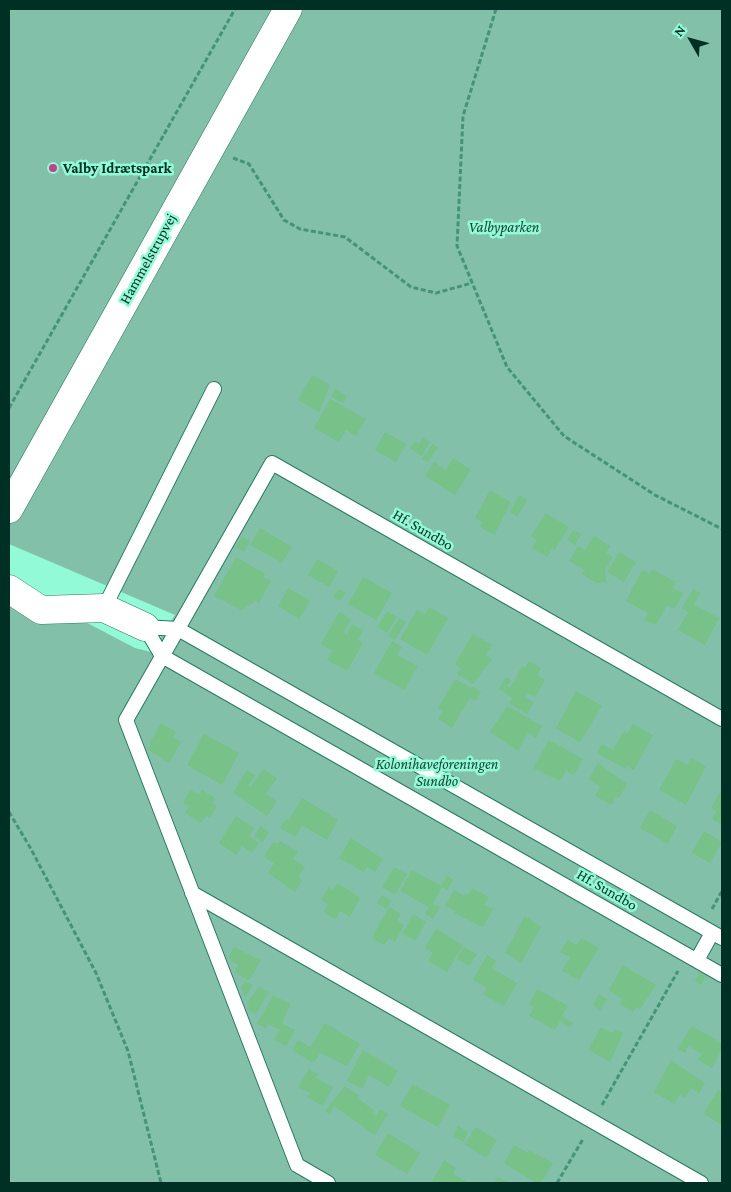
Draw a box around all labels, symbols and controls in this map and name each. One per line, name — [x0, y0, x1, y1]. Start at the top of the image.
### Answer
north arrow — [666, 15, 716, 65]
text: N — [670, 22, 688, 39]
place label: Valby Idrætspark — [63, 159, 172, 177]
marker: Valby Idrætspark — [47, 162, 59, 174]
street label: Hammelstrupvej — [116, 211, 180, 307]
park label: Valbyparken — [469, 218, 539, 236]
street label: Hf. Sundbo — [390, 506, 456, 554]
park label: Kolonihaveforeningen Sundbo — [376, 755, 498, 790]
street label: Hf. Sundbo — [574, 866, 640, 914]

